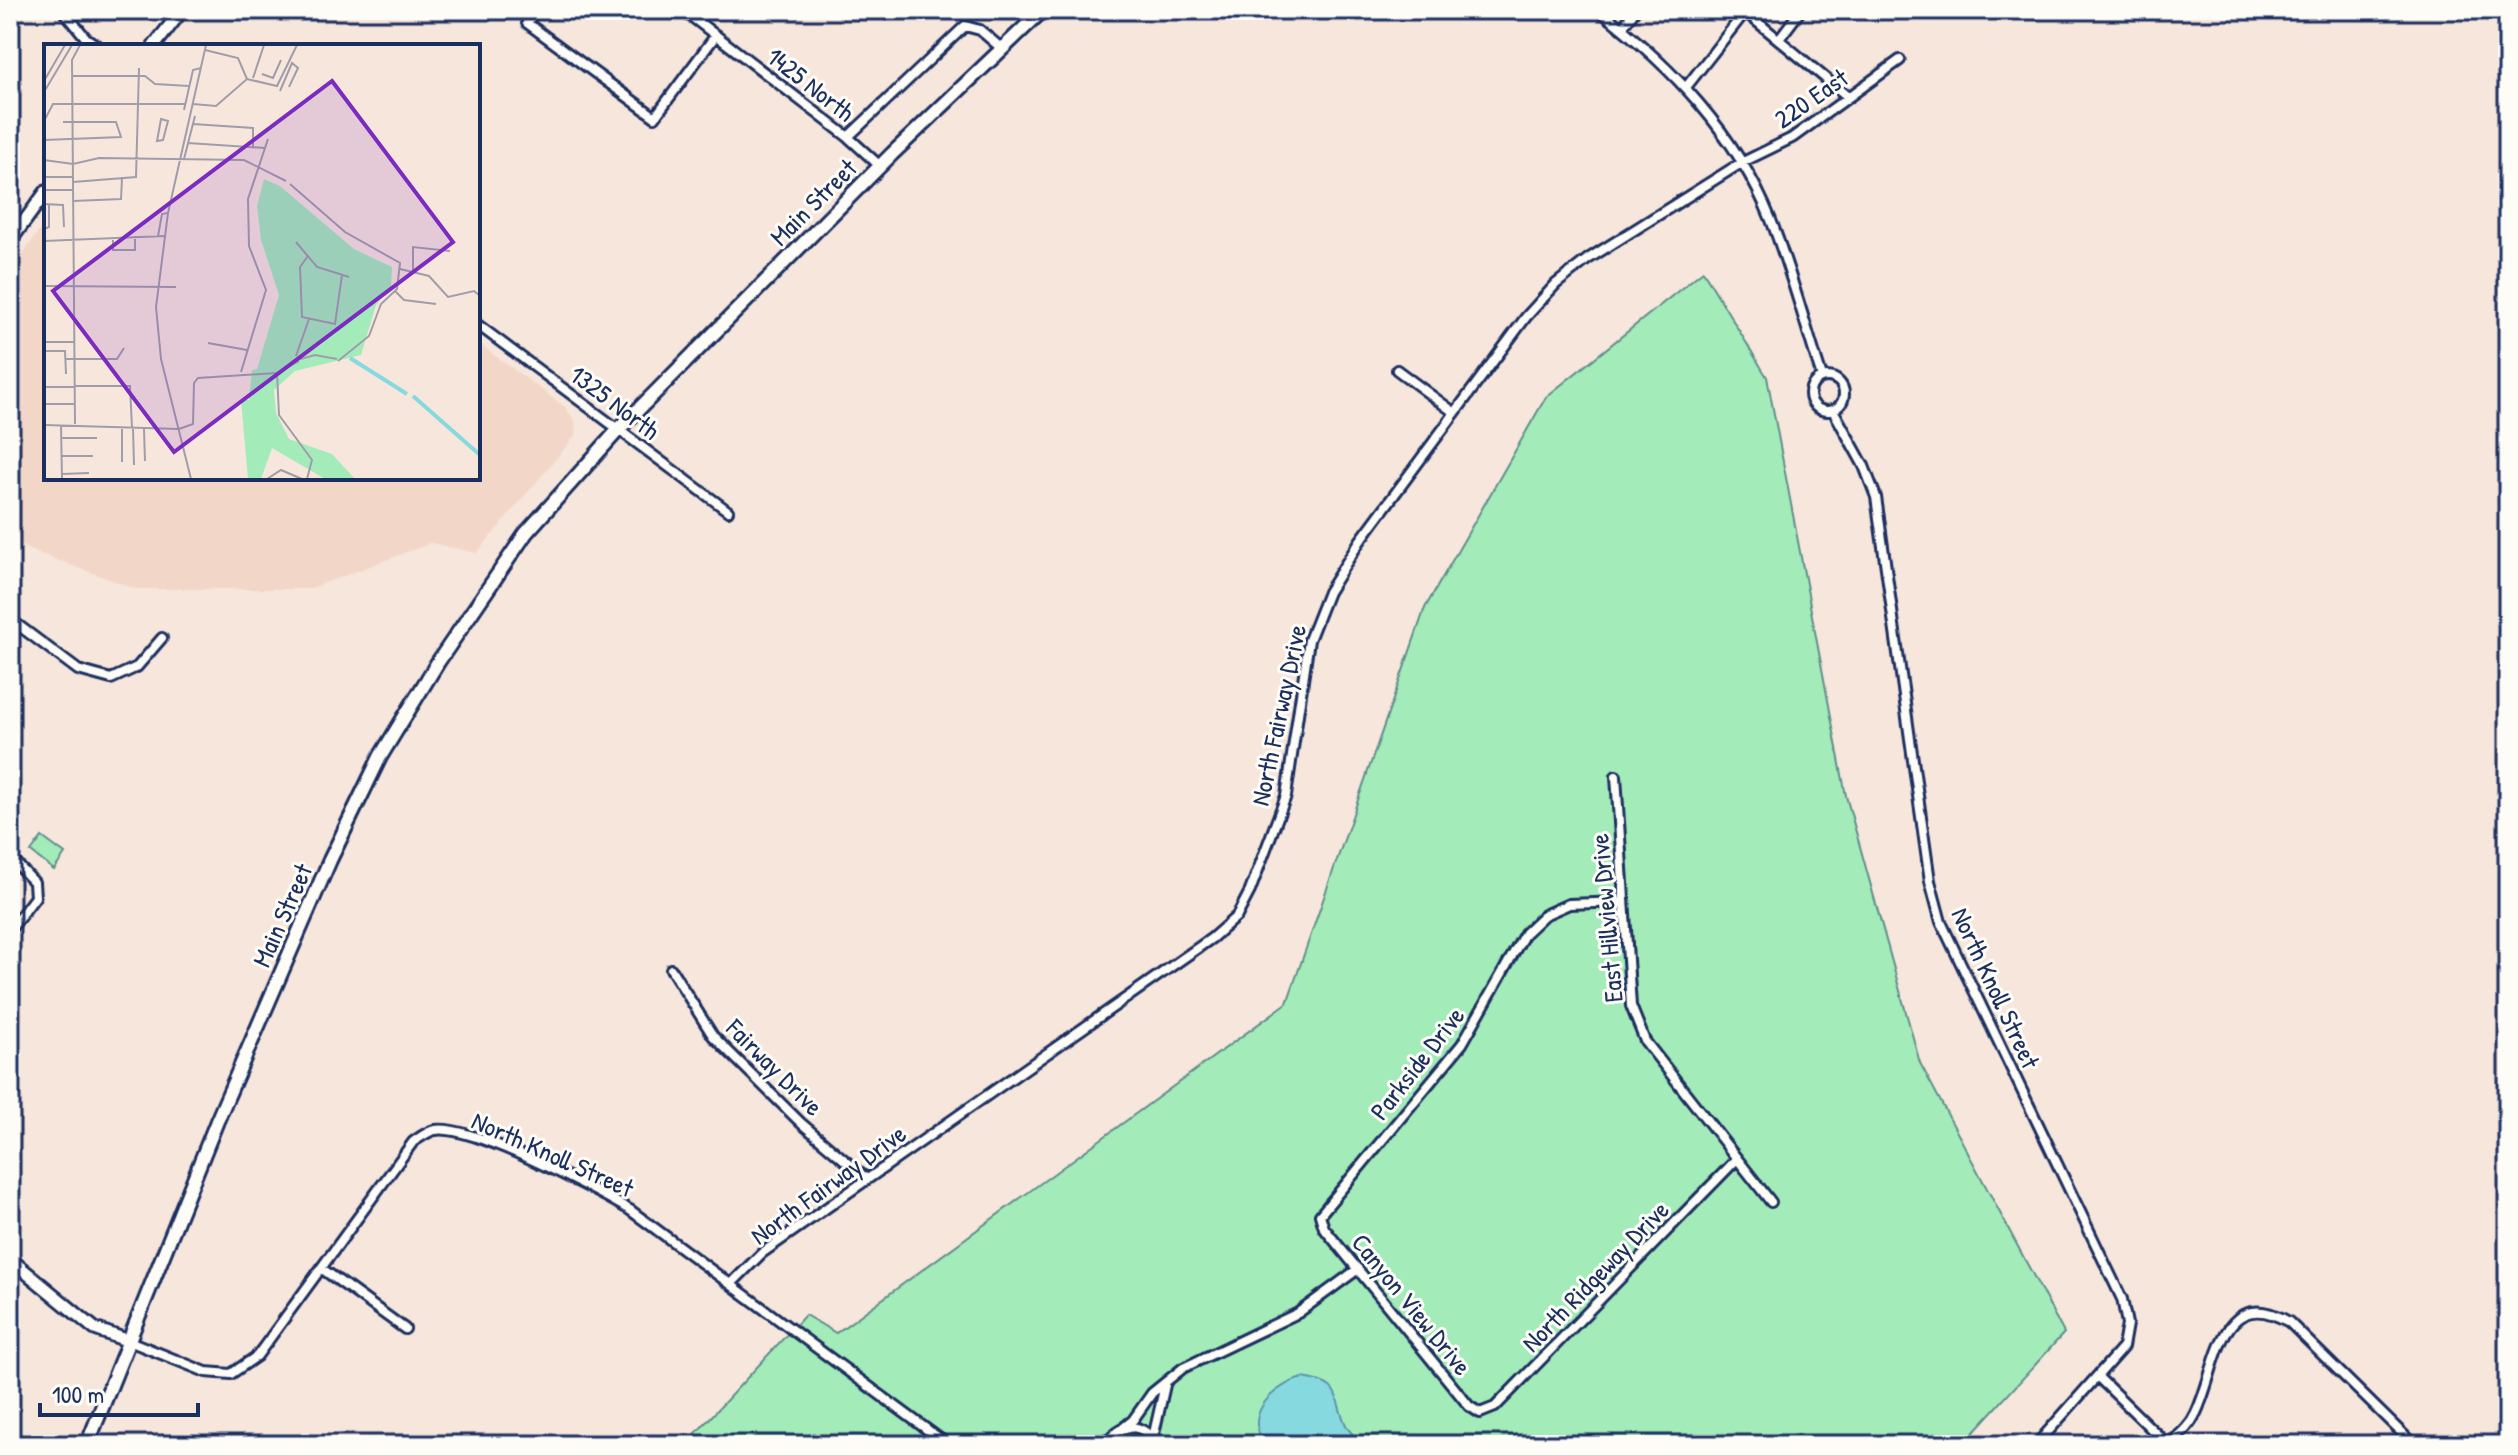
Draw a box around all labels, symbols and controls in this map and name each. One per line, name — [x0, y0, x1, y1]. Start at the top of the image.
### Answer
street label: 1425 North — [760, 39, 862, 129]
inset map — [44, 44, 480, 480]
street label: 220 East — [1767, 59, 1856, 136]
street label: Main Street — [762, 150, 865, 253]
street label: 1325 North — [563, 357, 667, 447]
street label: North Fairway Drive — [1242, 621, 1314, 809]
street label: East Hillview Drive — [1581, 832, 1631, 1004]
street label: Main Street — [244, 857, 321, 972]
street label: North Knoll Street — [1943, 902, 2049, 1075]
street label: Parkside Drive — [1362, 999, 1472, 1127]
street label: Fairway Drive — [718, 1010, 831, 1123]
street label: North Knoll Street — [467, 1103, 640, 1206]
street label: North Fairway Drive — [743, 1116, 913, 1252]
street label: North Ridgeway Drive — [1514, 1193, 1676, 1359]
street label: Canyon View Drive — [1344, 1226, 1480, 1382]
scale bar — [40, 1367, 198, 1417]
text: 100 m — [52, 1378, 104, 1410]

